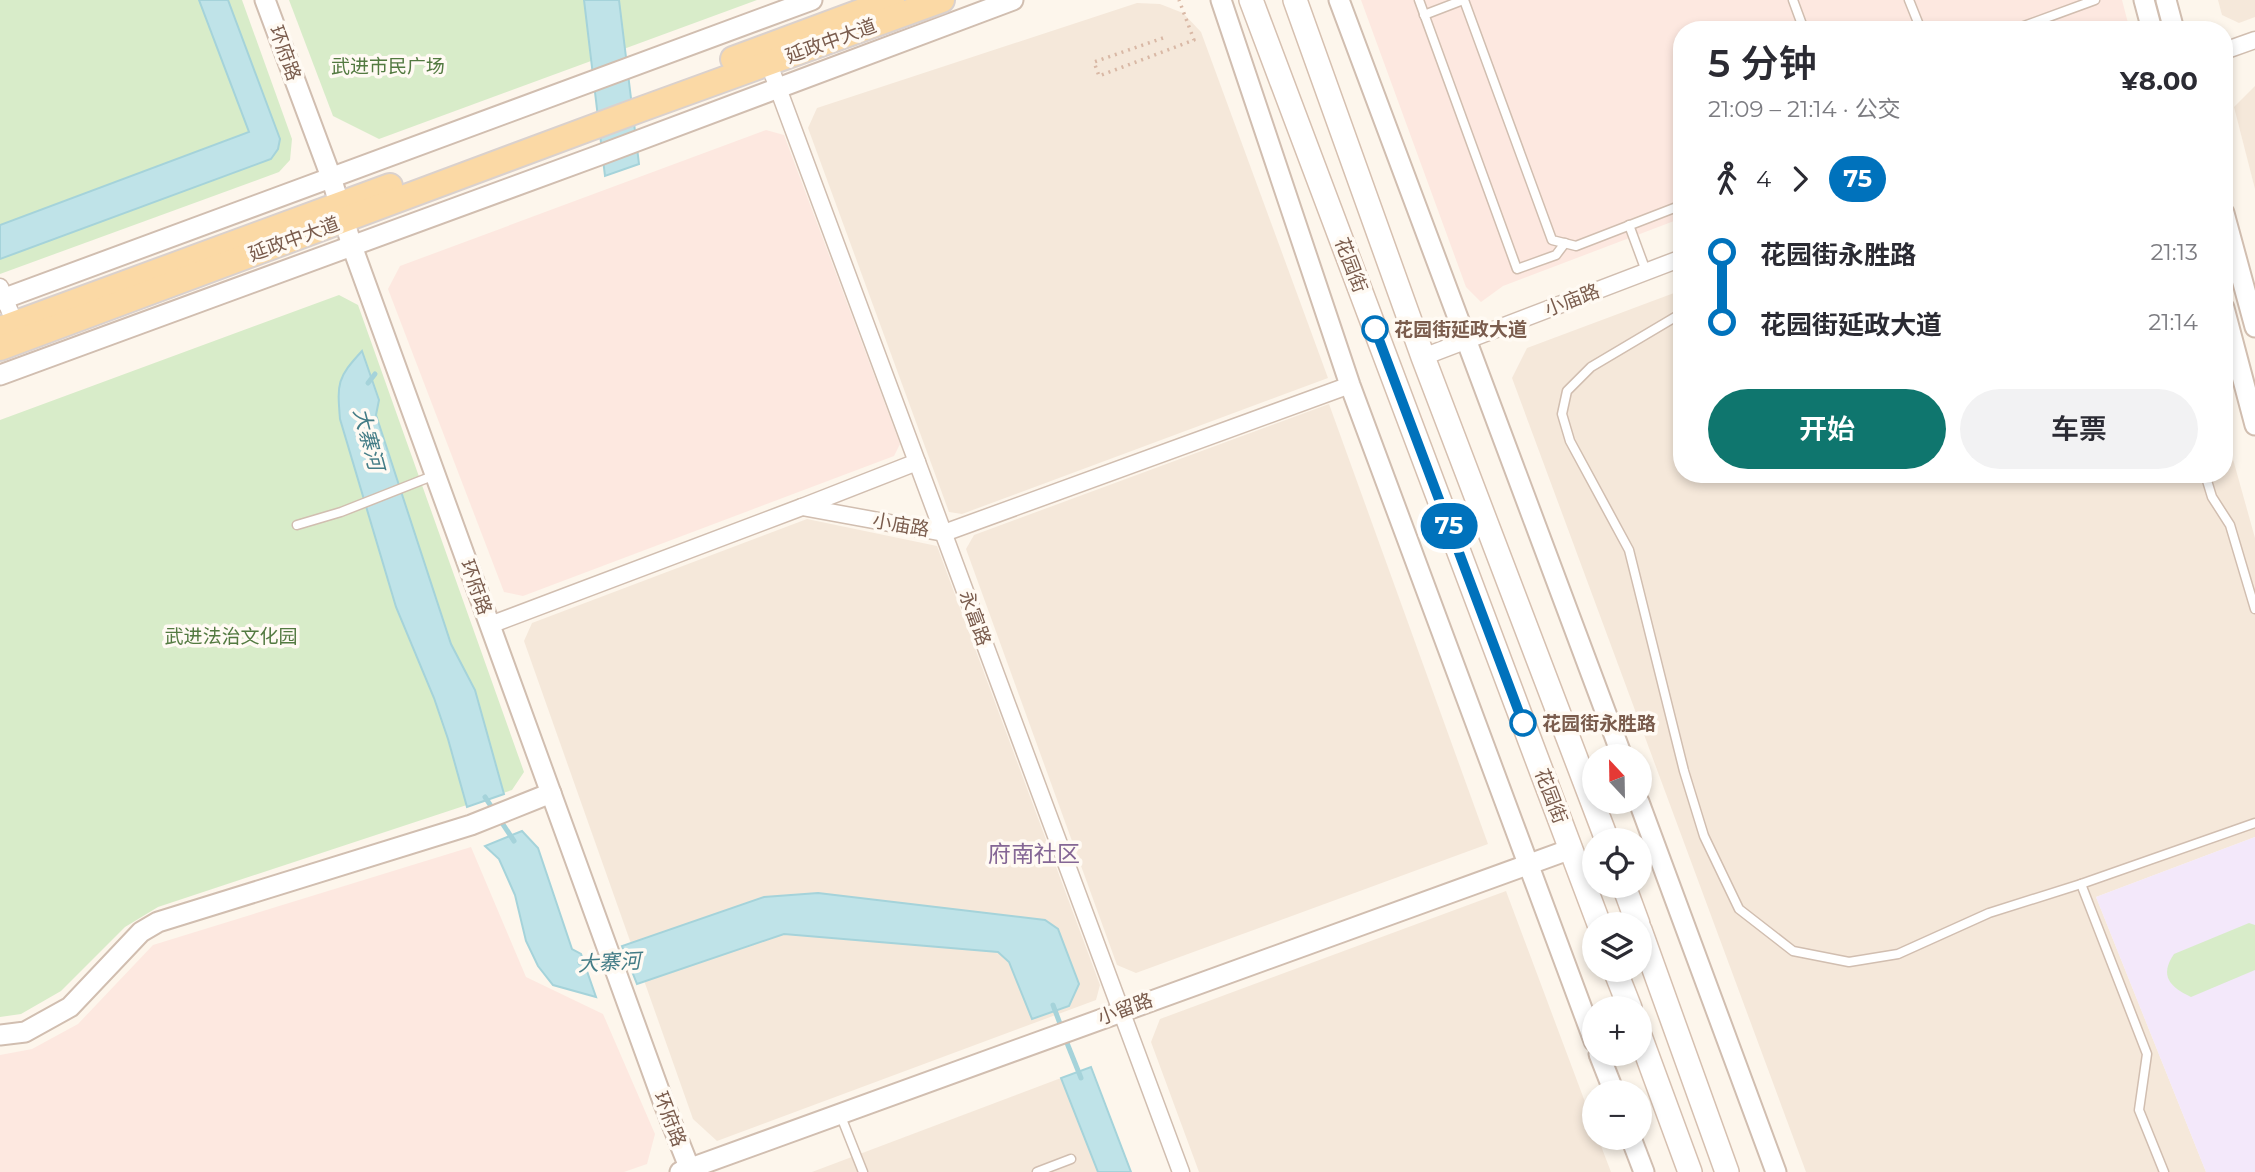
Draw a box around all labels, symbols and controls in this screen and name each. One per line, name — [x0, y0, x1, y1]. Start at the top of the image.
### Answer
street label: 延政中大道 — [782, 14, 880, 68]
street label: 环府路 — [264, 22, 306, 84]
text: 5 分钟 — [1708, 40, 1817, 87]
park label: 武进市民广场 — [331, 55, 445, 78]
text: ¥8.00 — [2120, 65, 2198, 97]
text: 21:09 – 21:14 · 公交 — [1708, 95, 1901, 123]
icon: walk — [1708, 160, 1746, 198]
icon: forward — [1781, 160, 1819, 198]
text: 75 — [1843, 164, 1872, 193]
text: 4 — [1756, 165, 1771, 193]
street label: 延政中大道 — [245, 212, 343, 266]
street label: 花园街 — [1330, 234, 1372, 296]
text: 21:13 — [2150, 238, 2198, 266]
text: 花园街永胜路 — [1760, 239, 1916, 271]
street label: 小庙路 — [1541, 279, 1603, 321]
text: 21:14 — [2148, 308, 2198, 336]
text: 花园街延政大道 — [1760, 309, 1942, 341]
marker: 花园街延政大道 — [1362, 316, 1388, 342]
place label: 花园街延政大道 — [1394, 318, 1527, 341]
button: 开始 — [1708, 389, 1946, 469]
button: 车票 — [1960, 389, 2198, 469]
water label: 大寨河 — [349, 405, 390, 477]
line badge: 75 — [1418, 503, 1480, 549]
street label: 小庙路 — [871, 509, 931, 541]
text: 75 — [1435, 511, 1463, 540]
street label: 环府路 — [455, 556, 497, 618]
street label: 永富路 — [954, 587, 996, 649]
park label: 武进法治文化园 — [164, 625, 298, 648]
marker: 花园街永胜路 — [1510, 710, 1536, 736]
place label: 花园街永胜路 — [1542, 712, 1656, 735]
north arrow — [1582, 744, 1652, 814]
map controls — [1582, 744, 1652, 1150]
street label: 花园街 — [1530, 765, 1572, 827]
button: locate — [1582, 828, 1652, 898]
district label: 府南社区 — [988, 840, 1080, 868]
button: layers — [1582, 912, 1652, 982]
water label: 大寨河 — [577, 948, 645, 976]
street label: 小留路 — [1094, 988, 1156, 1030]
button: + — [1582, 996, 1652, 1066]
button: − — [1582, 1080, 1652, 1150]
street label: 环府路 — [649, 1088, 691, 1150]

